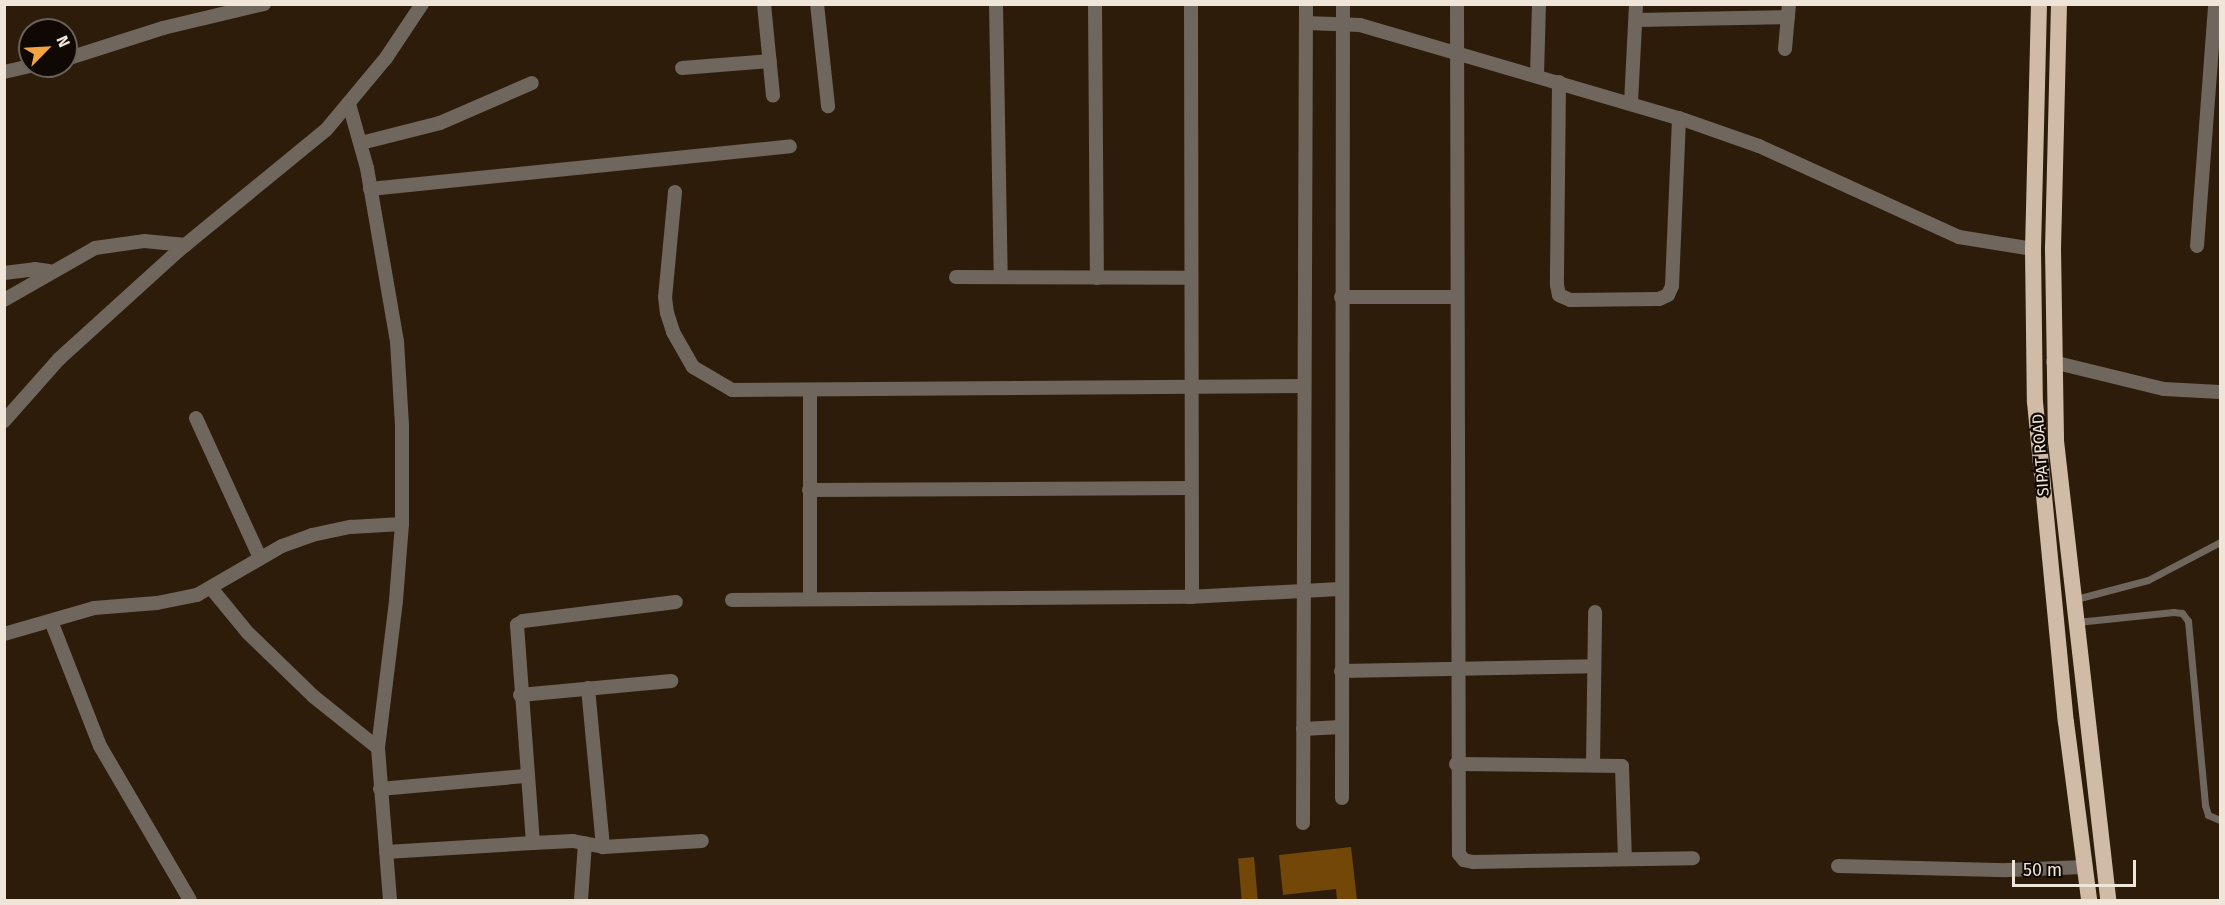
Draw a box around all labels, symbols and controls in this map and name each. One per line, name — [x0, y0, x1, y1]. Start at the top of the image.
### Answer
north arrow — [18, 18, 78, 78]
text: N — [52, 33, 74, 50]
street label: SIPAT ROAD — [2029, 413, 2053, 497]
scale bar — [2015, 848, 2140, 886]
text: 50 m — [2023, 859, 2062, 881]

